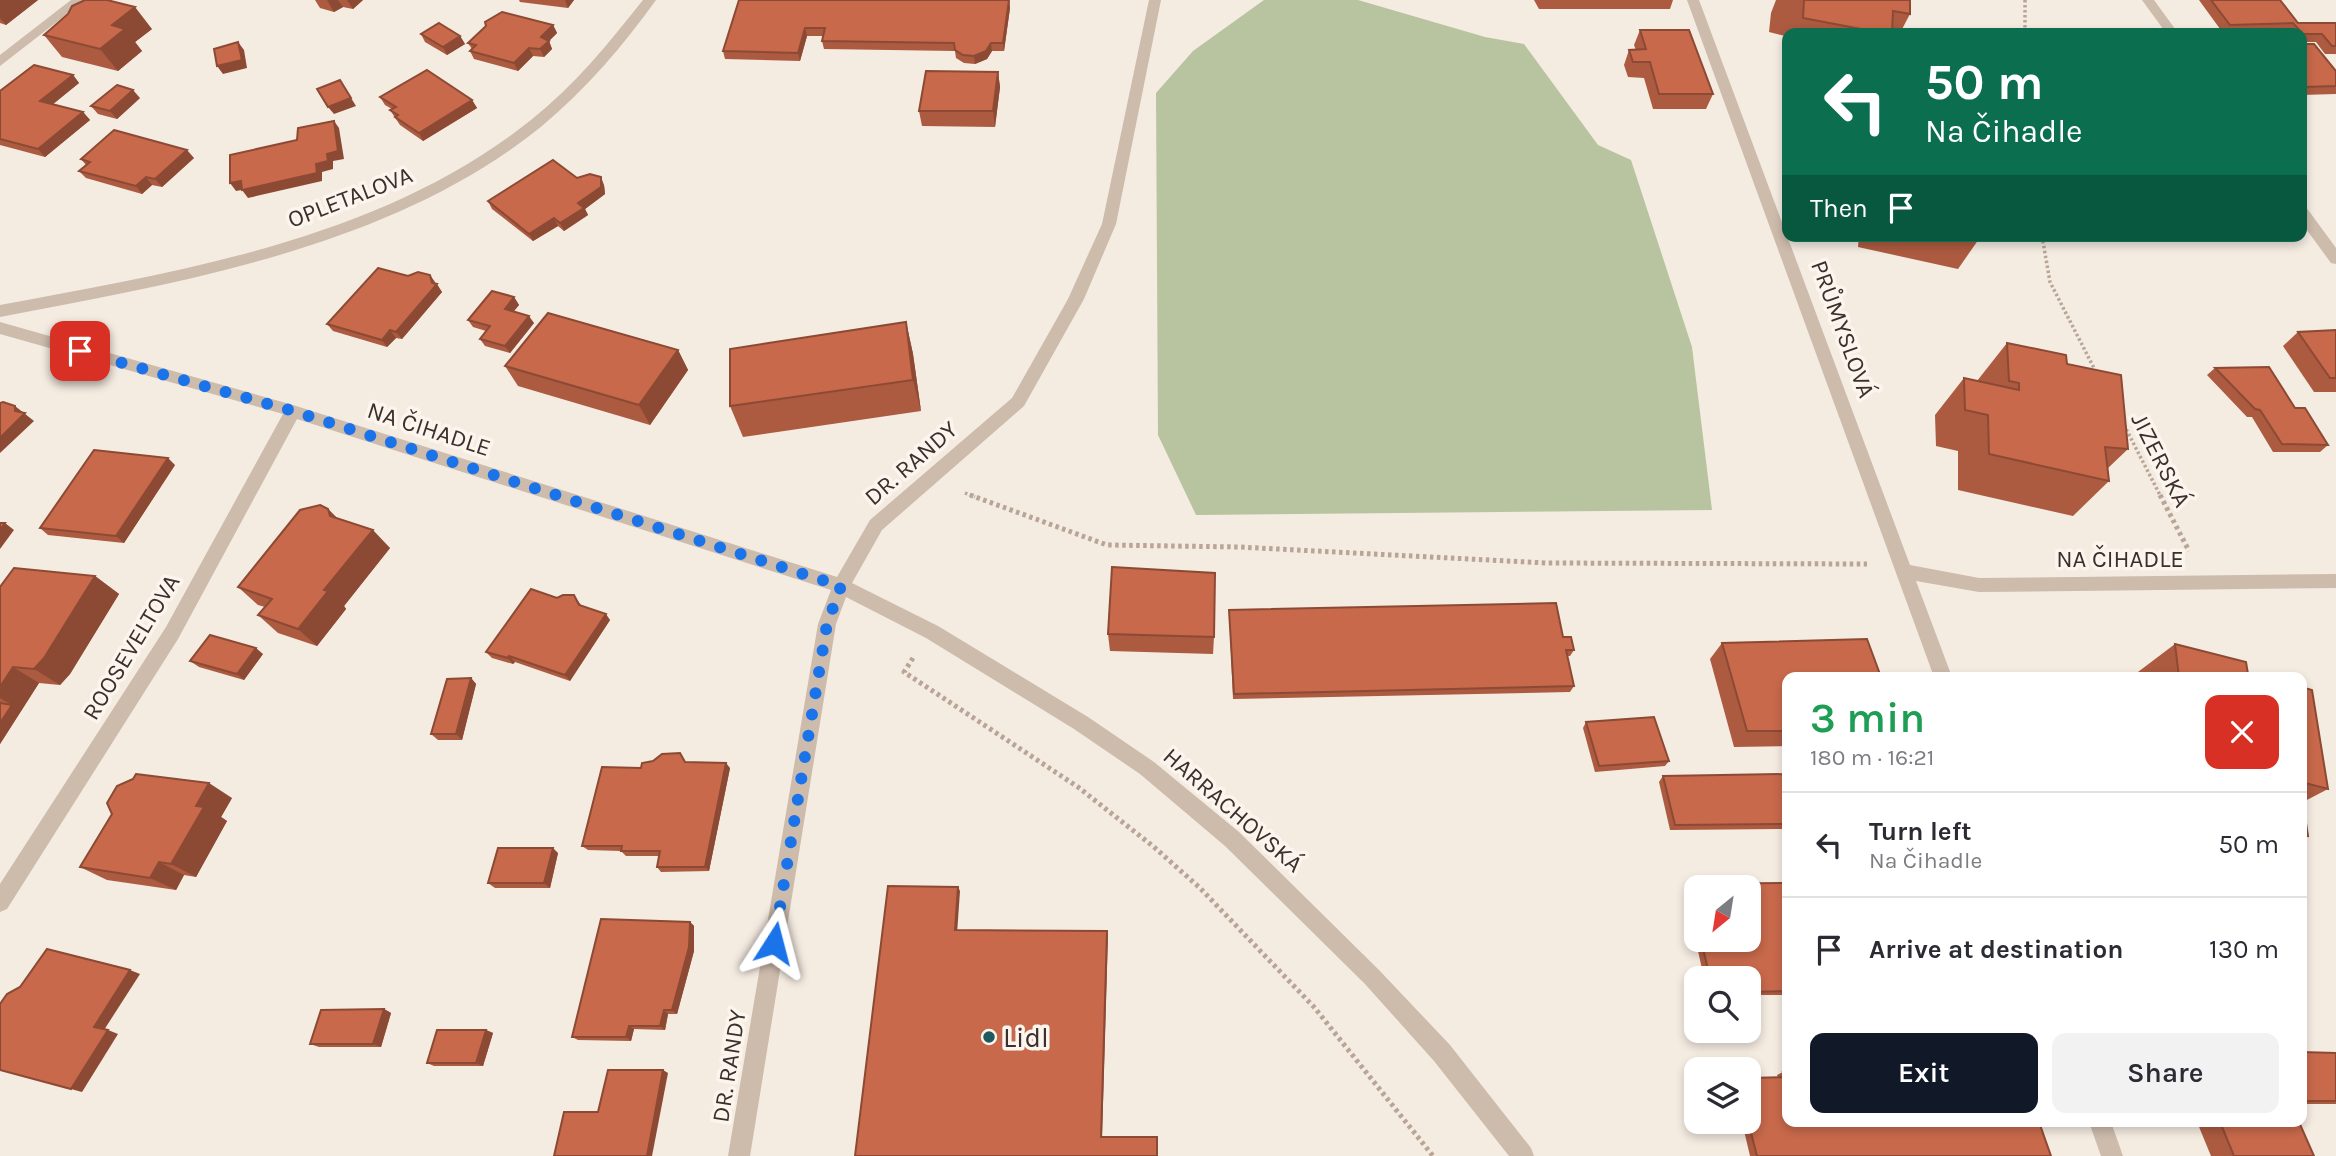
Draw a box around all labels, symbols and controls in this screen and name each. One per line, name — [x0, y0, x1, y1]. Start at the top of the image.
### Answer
text: 50 m — [1925, 54, 2043, 111]
icon: left — [1810, 56, 1901, 147]
text: Na Čihadle — [1925, 113, 2083, 150]
street label: OPLETALOVA — [284, 160, 417, 234]
icon: arrive — [1882, 189, 1920, 227]
text: Then — [1810, 193, 1868, 224]
street label: PRŮMYSLOVÁ — [1805, 256, 1882, 402]
pin — [50, 321, 110, 381]
icon: arrive — [61, 332, 99, 370]
street label: NA ČIHADLE — [364, 395, 494, 462]
street label: JIZERSKÁ — [2125, 408, 2198, 512]
street label: DR. RANDY — [859, 415, 963, 511]
street label: NA ČIHADLE — [2056, 544, 2184, 573]
street label: ROOSEVELTOVA — [77, 569, 185, 725]
text: 3 min — [1810, 693, 1925, 743]
button: close — [2205, 695, 2279, 769]
street label: HARRACHOVSKÁ — [1158, 741, 1309, 878]
text: 180 m · 16:21 — [1810, 744, 1934, 771]
text: Turn left — [1869, 816, 1971, 847]
icon: left — [1810, 826, 1848, 864]
text: 50 m — [2218, 829, 2279, 860]
text: Na Čihadle — [1869, 847, 1982, 874]
north arrow — [1684, 875, 1760, 952]
map controls — [1684, 875, 1761, 1134]
position arrow — [737, 906, 811, 980]
icon: arrive — [1810, 931, 1848, 969]
text: Arrive at destination — [1869, 934, 2123, 965]
text: 130 m — [2209, 934, 2279, 965]
button: search — [1684, 966, 1761, 1043]
street label: DR. RANDY — [706, 1008, 752, 1124]
place label: Lidl — [1003, 1021, 1049, 1054]
marker: Lidl — [981, 1029, 997, 1045]
button: Exit — [1810, 1033, 2038, 1113]
button: Share — [2052, 1033, 2279, 1113]
button: layers — [1684, 1057, 1761, 1134]

